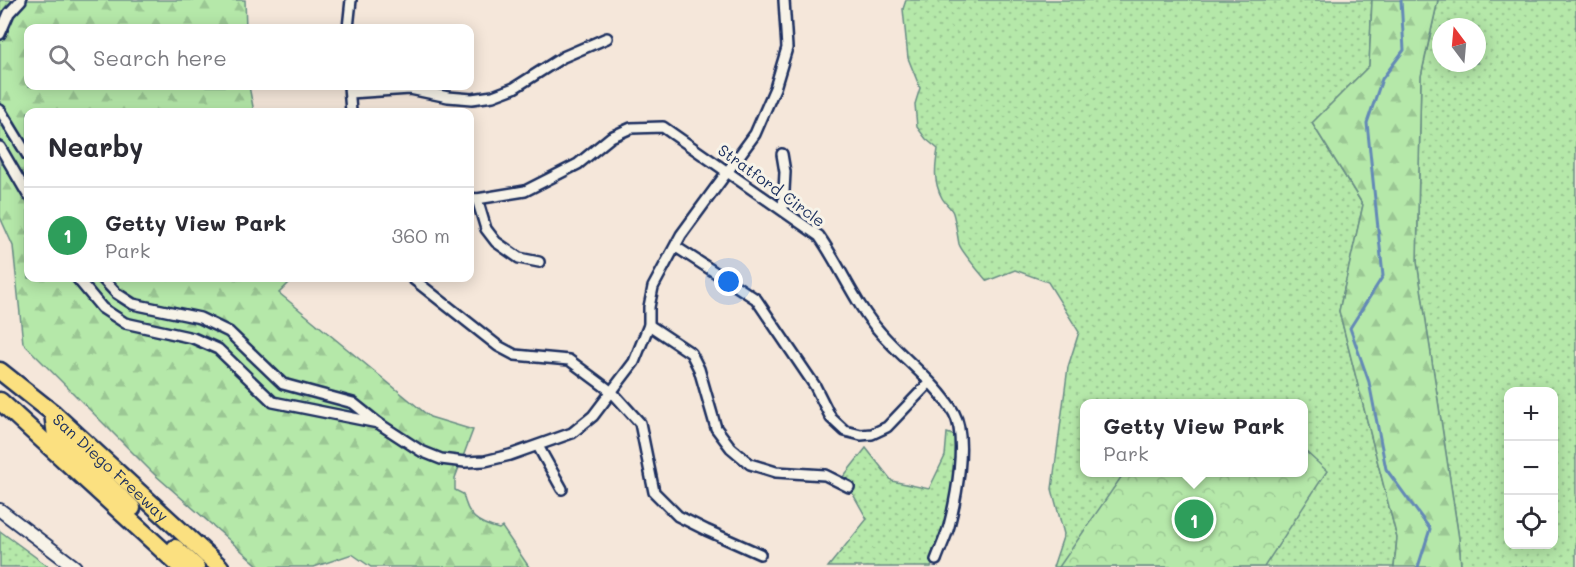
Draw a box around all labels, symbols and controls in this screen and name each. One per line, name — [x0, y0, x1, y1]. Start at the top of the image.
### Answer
north arrow — [1432, 18, 1486, 72]
search box — [24, 24, 474, 90]
icon: search — [45, 41, 78, 74]
text: Search here — [93, 43, 227, 72]
text: Nearby — [48, 130, 143, 164]
street label: Stratford Circle — [714, 139, 830, 231]
text: Getty View Park — [105, 208, 286, 237]
text: 1 — [63, 222, 72, 248]
text: 360 m — [392, 222, 450, 248]
text: Park — [105, 237, 150, 263]
your location — [714, 267, 743, 296]
map controls — [1504, 387, 1558, 549]
button: + — [1504, 387, 1558, 441]
popup — [1080, 399, 1308, 477]
street label: San Diego Freeway — [49, 408, 174, 525]
text: Getty View Park — [1103, 411, 1285, 440]
text: Park — [1103, 440, 1149, 466]
button: − — [1504, 441, 1558, 495]
button: locate — [1504, 495, 1558, 549]
pin: 1 — [1174, 496, 1214, 542]

